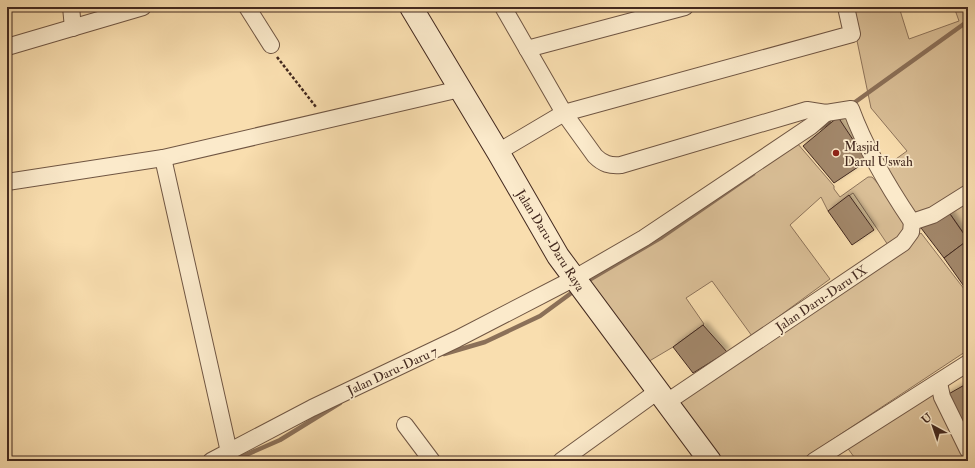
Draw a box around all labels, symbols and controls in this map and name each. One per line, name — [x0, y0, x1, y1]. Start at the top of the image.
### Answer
place label: Masjid Darul Uswah — [844, 139, 913, 170]
marker: Masjid Darul Uswah — [831, 148, 841, 158]
street label: Jalan Daru-Daru Raya — [511, 186, 588, 296]
street label: Jalan Daru-Daru IX — [772, 262, 870, 336]
street label: Jalan Daru-Daru 7 — [344, 343, 440, 399]
north arrow — [913, 406, 953, 446]
text: U — [919, 410, 935, 427]

